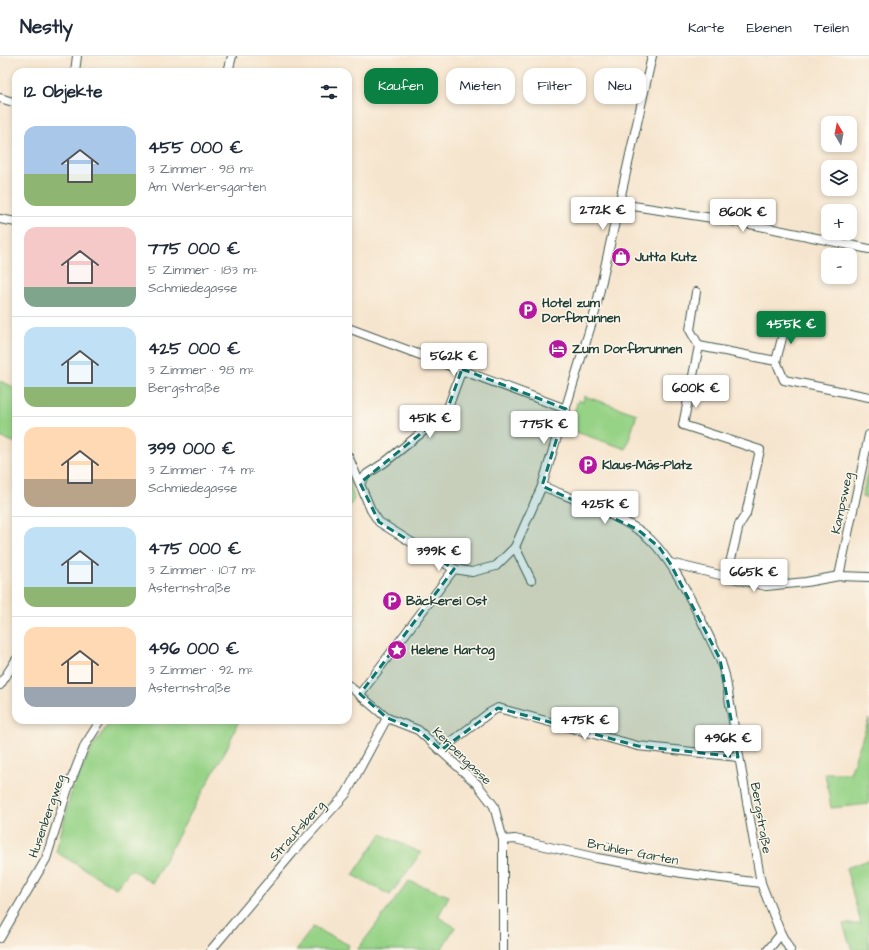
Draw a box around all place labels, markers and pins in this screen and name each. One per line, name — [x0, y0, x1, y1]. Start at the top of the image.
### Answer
pin: 272K € — [570, 197, 636, 231]
pin: 860K € — [710, 199, 776, 233]
shop icon: Jutta Kutz — [610, 246, 632, 268]
place label: Jutta Kutz — [634, 248, 698, 266]
place label: Hotel zum Dorfbrunnen — [542, 294, 621, 327]
parking icon: Hotel zum Dorfbrunnen — [517, 299, 539, 321]
pin: 455K € — [758, 311, 824, 345]
hotel icon: Zum Dorfbrunnen — [547, 338, 569, 360]
place label: Zum Dorfbrunnen — [572, 340, 683, 358]
pin: 562K € — [421, 343, 487, 377]
pin: 600K € — [663, 375, 729, 409]
pin: 451K € — [397, 405, 463, 439]
pin: 775K € — [511, 411, 577, 445]
parking icon: Klaus-Mäs-Platz — [577, 454, 599, 476]
place label: Klaus-Mäs-Platz — [602, 456, 693, 474]
pin: 425K € — [572, 491, 638, 525]
pin: 399K € — [406, 538, 472, 572]
pin: 665K € — [721, 559, 787, 593]
parking icon: Bäckerei Ost — [381, 590, 403, 612]
place label: Bäckerei Ost — [406, 592, 488, 610]
place icon: Helene Hartog — [386, 639, 408, 661]
place label: Helene Hartog — [411, 641, 495, 661]
pin: 475K € — [552, 707, 618, 741]
pin: 496K € — [695, 725, 761, 759]

